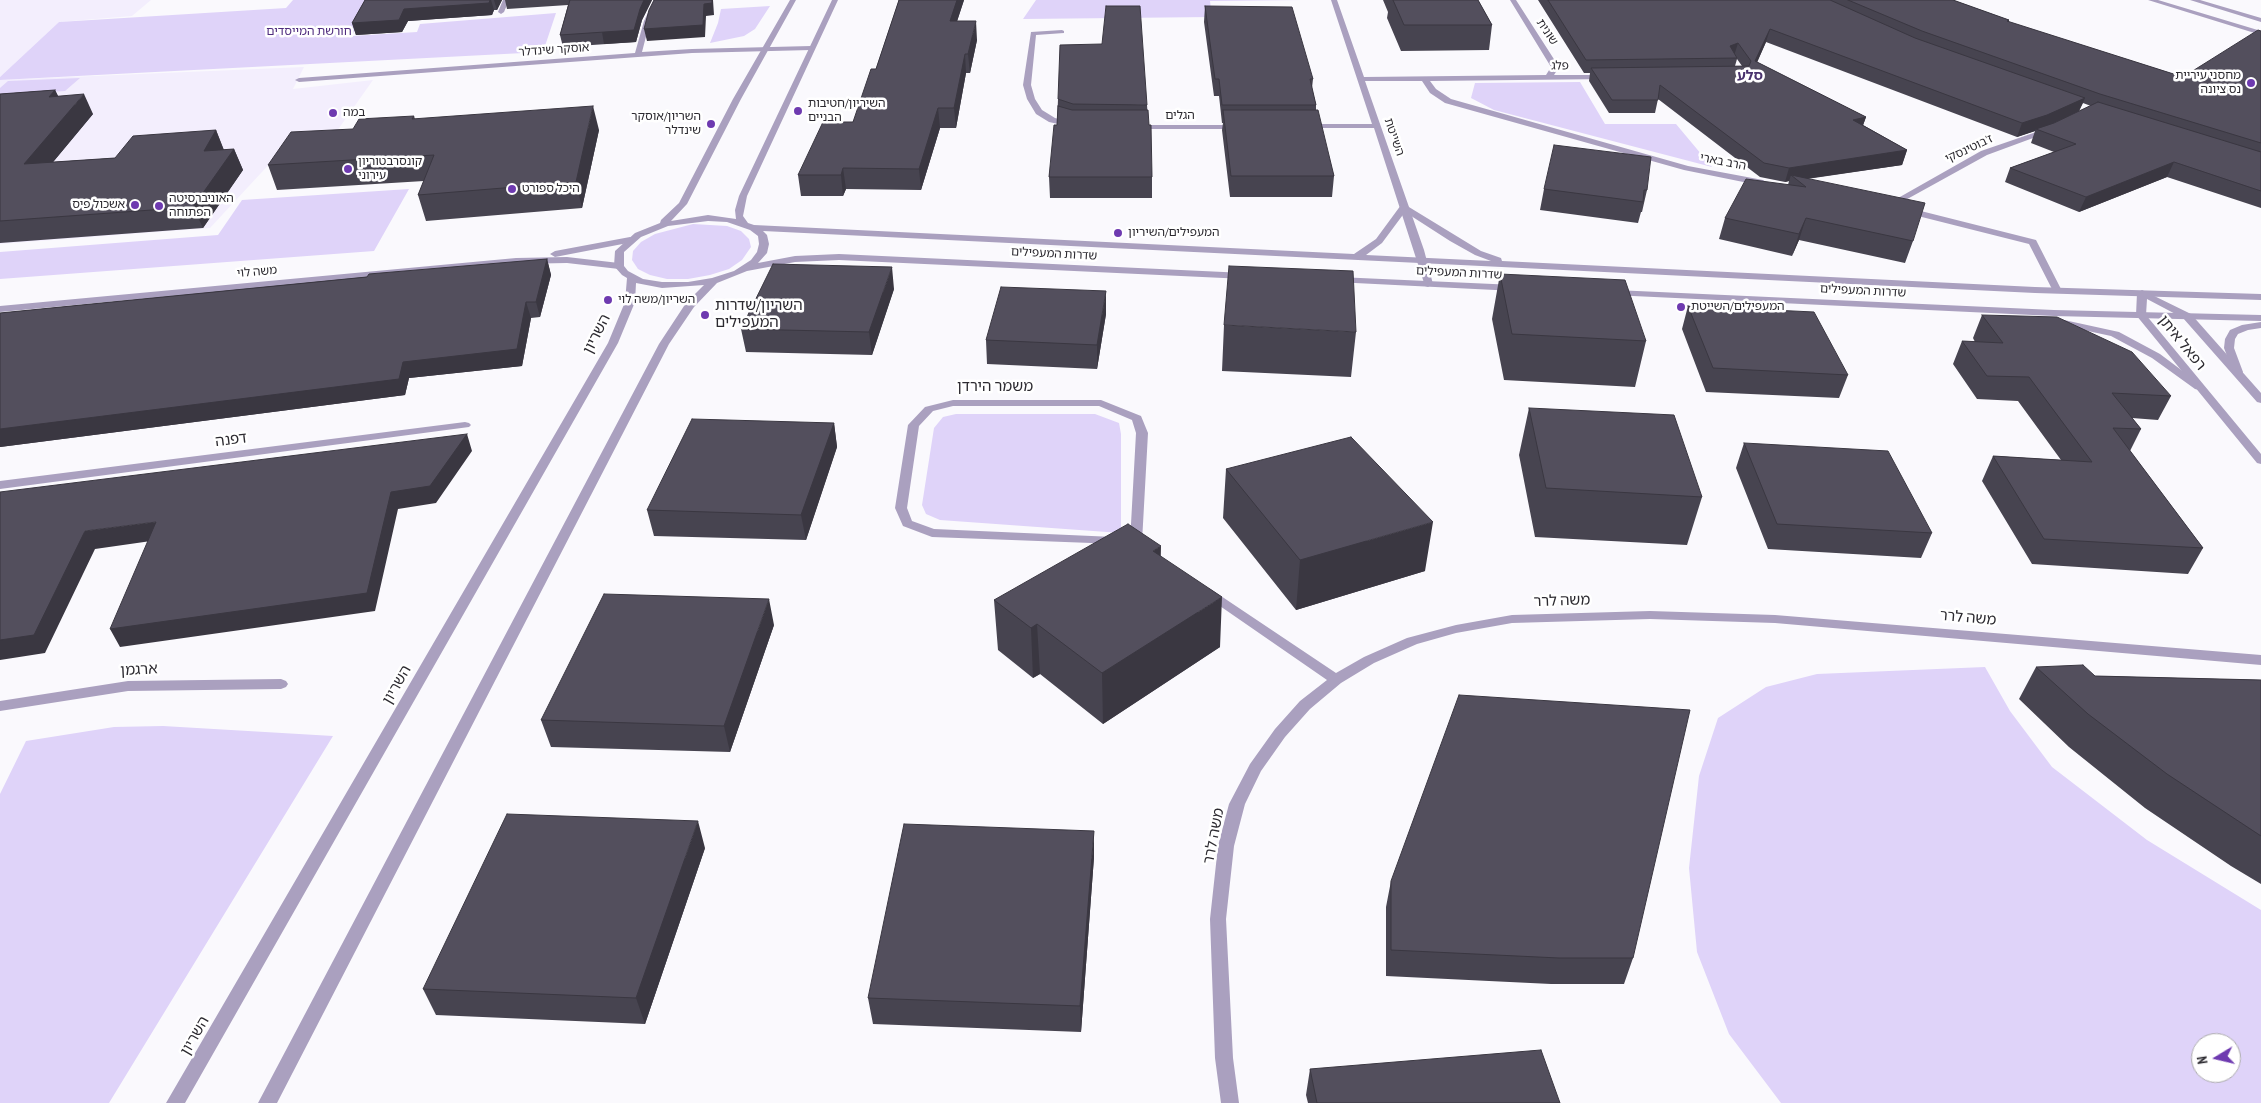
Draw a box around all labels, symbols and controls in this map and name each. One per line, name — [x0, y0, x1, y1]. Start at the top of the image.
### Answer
street label: שונית — [1533, 16, 1561, 48]
park label: חורשת המייסדים — [266, 25, 352, 39]
street label: אוסקר שינדלר — [518, 40, 590, 60]
street label: פלג — [1551, 59, 1569, 73]
district label: סלע — [1737, 68, 1763, 84]
place label: מחסני עיריית נס ציונה — [2175, 69, 2241, 97]
marker: מחסני עיריית נס ציונה — [2245, 77, 2257, 89]
place label: השיריון/חטיבות הבניים — [808, 97, 886, 125]
marker: השיריון/חטיבות הבניים — [792, 105, 804, 117]
place label: במה — [343, 106, 365, 120]
marker: במה — [327, 107, 339, 119]
street label: הגלים — [1165, 109, 1195, 123]
place label: השריון/אוסקר שינדלר — [631, 110, 701, 138]
street label: השייטת — [1381, 116, 1407, 158]
marker: השריון/אוסקר שינדלר — [705, 118, 717, 130]
street label: ז'בוטינסקי — [1943, 132, 1995, 166]
street label: הרב בארי — [1699, 150, 1747, 174]
place label: קונסרבטוריון עירוני — [358, 155, 422, 183]
marker: קונסרבטוריון עירוני — [342, 163, 354, 175]
place label: היכל ספורט — [522, 182, 580, 196]
marker: היכל ספורט — [506, 183, 518, 195]
place label: האוניברסיטה הפתוחה — [169, 192, 234, 220]
place label: אשכול פיס — [72, 198, 125, 212]
marker: אשכול פיס — [129, 199, 141, 211]
marker: האוניברסיטה הפתוחה — [153, 200, 165, 212]
place label: המעפילים/השיריון — [1128, 226, 1219, 240]
marker: המעפילים/השיריון — [1112, 227, 1124, 239]
street label: שדרות המעפילים — [1010, 245, 1098, 263]
street label: משה לוי — [236, 263, 278, 281]
street label: שדרות המעפילים — [1415, 264, 1503, 282]
street label: שדרות המעפילים — [1819, 282, 1907, 300]
place label: השריון/משה לוי — [618, 293, 695, 307]
marker: השריון/משה לוי — [602, 294, 614, 306]
place label: השריון/שדרות המעפילים — [715, 297, 803, 332]
place label: המעפילים/השייטת — [1691, 300, 1785, 314]
marker: המעפילים/השייטת — [1675, 301, 1687, 313]
marker: השריון/שדרות המעפילים — [699, 309, 711, 321]
street label: השריון — [579, 311, 615, 357]
street label: רפאל איתן — [2154, 312, 2210, 374]
street label: משמר הירדן — [957, 378, 1033, 396]
street label: דפנה — [214, 429, 248, 451]
street label: משה לרר — [1533, 591, 1591, 611]
street label: משה לרר — [1939, 607, 1997, 629]
street label: ארגמן — [120, 660, 158, 680]
street label: השריון — [379, 662, 415, 708]
street label: משה לרר — [1200, 806, 1228, 866]
street label: השריון — [177, 1013, 213, 1059]
north arrow — [2191, 1033, 2241, 1083]
text: N — [2193, 1055, 2212, 1065]

